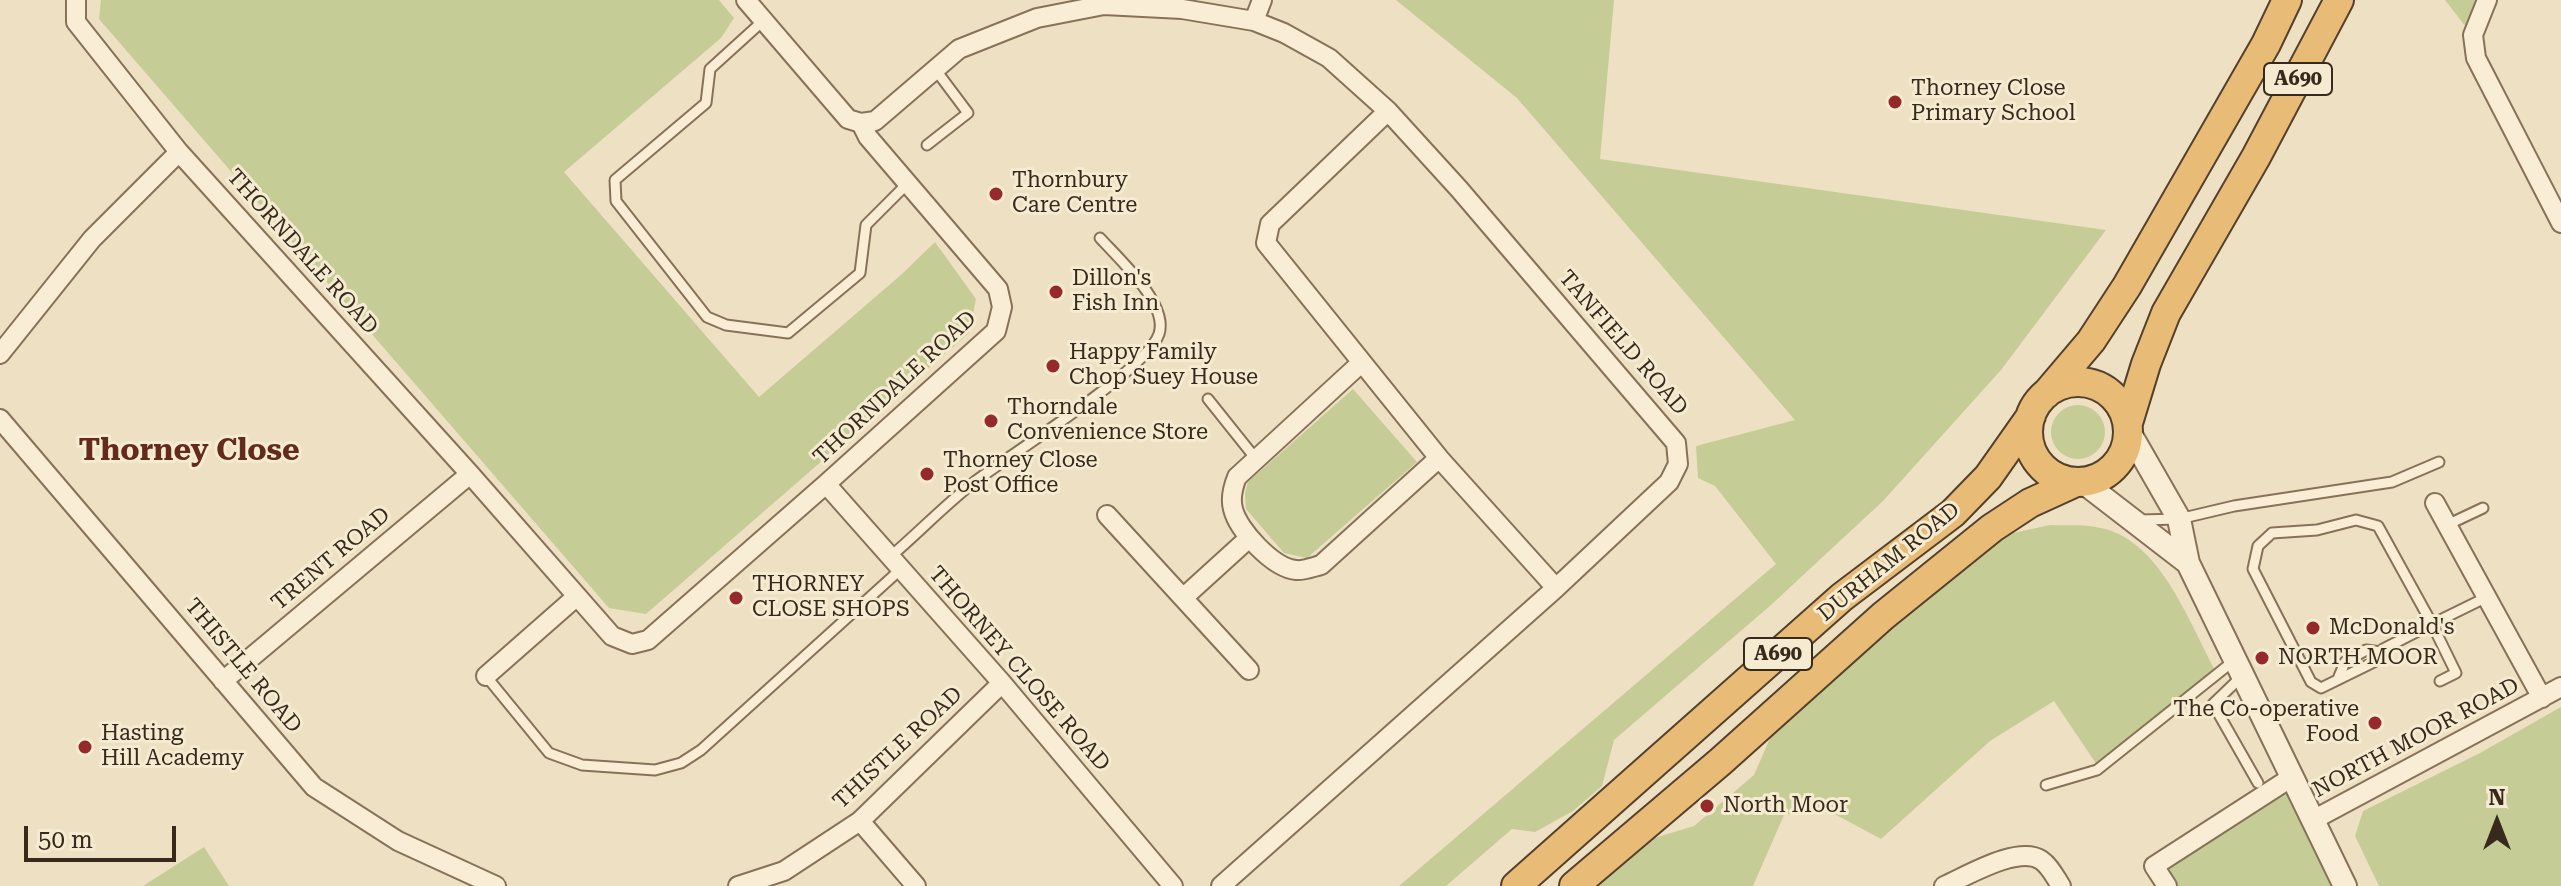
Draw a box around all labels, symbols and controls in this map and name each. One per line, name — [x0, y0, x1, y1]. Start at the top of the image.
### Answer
road number: A690 — [2264, 63, 2332, 95]
place label: Thorney Close Primary School — [1911, 76, 2076, 128]
marker: Thorney Close Primary School — [1886, 93, 1904, 111]
street label: THORNDALE ROAD — [221, 164, 383, 340]
place label: Thornbury Care Centre — [1012, 168, 1137, 220]
marker: Thornbury Care Centre — [987, 185, 1005, 203]
street label: TANFIELD ROAD — [1553, 265, 1693, 421]
place label: Dillon's Fish Inn — [1072, 266, 1159, 318]
marker: Dillon's Fish Inn — [1047, 283, 1065, 301]
street label: THORNDALE ROAD — [808, 306, 982, 470]
place label: Happy Family Chop Suey House — [1069, 340, 1258, 392]
marker: Happy Family Chop Suey House — [1044, 357, 1062, 375]
place label: Thorndale Convenience Store — [1007, 395, 1208, 446]
marker: Thorndale Convenience Store — [982, 412, 1000, 430]
district label: Thorney Close — [78, 433, 300, 469]
place label: Thorney Close Post Office — [943, 448, 1098, 500]
marker: Thorney Close Post Office — [918, 465, 936, 483]
street label: DURHAM ROAD — [1813, 497, 1965, 627]
street label: TRENT ROAD — [266, 502, 396, 616]
street label: THORNEY CLOSE ROAD — [923, 561, 1115, 777]
place label: THORNEY CLOSE SHOPS — [752, 572, 910, 624]
marker: THORNEY CLOSE SHOPS — [727, 589, 745, 607]
street label: THISTLE ROAD — [179, 593, 307, 739]
place label: McDonald's — [2329, 615, 2454, 641]
marker: McDonald's — [2304, 619, 2322, 637]
road number: A690 — [1744, 638, 1812, 670]
place label: NORTH MOOR — [2278, 645, 2438, 671]
marker: NORTH MOOR — [2253, 649, 2271, 667]
street label: NORTH MOOR ROAD — [2308, 672, 2524, 804]
street label: THISTLE ROAD — [828, 681, 968, 815]
place label: The Co-operative Food — [2173, 697, 2359, 748]
marker: The Co-operative Food — [2366, 714, 2384, 732]
place label: Hasting Hill Academy — [101, 721, 244, 772]
marker: Hasting Hill Academy — [76, 738, 94, 756]
north arrow — [2457, 782, 2537, 862]
place label: North Moor — [1723, 793, 1848, 819]
marker: North Moor — [1698, 797, 1716, 815]
scale bar — [28, 810, 180, 860]
text: 50 m — [38, 826, 93, 854]

